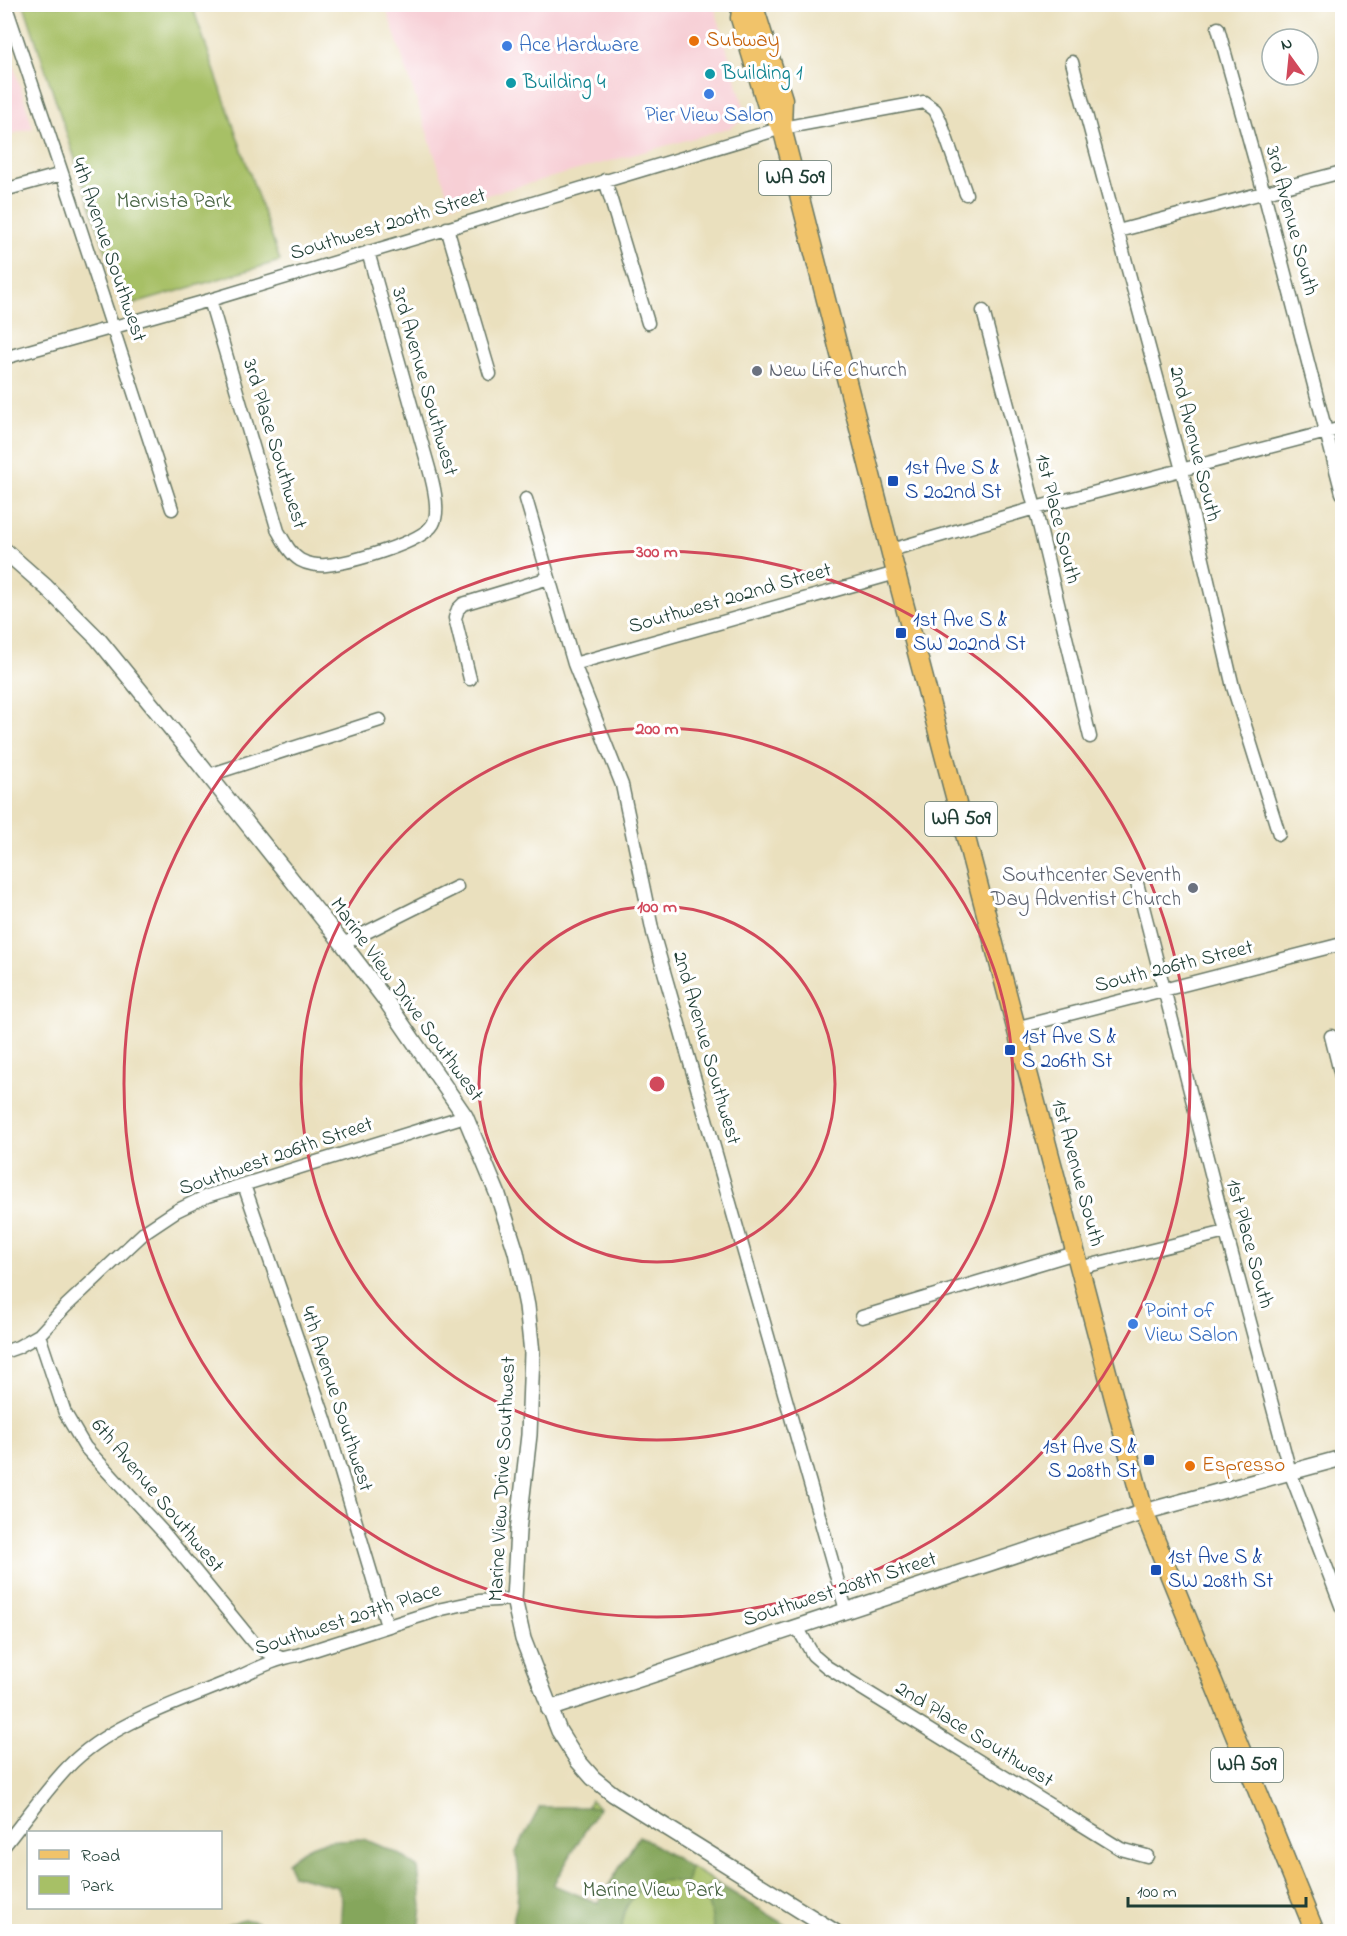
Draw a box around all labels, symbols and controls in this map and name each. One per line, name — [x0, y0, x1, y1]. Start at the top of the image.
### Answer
place label: Subway — [706, 26, 779, 58]
north arrow — [1260, 27, 1320, 87]
place label: Ace Hardware — [519, 31, 639, 61]
text: N — [1278, 31, 1295, 57]
marker: Subway — [687, 34, 701, 48]
marker: Ace Hardware — [500, 39, 514, 53]
place label: Building 1 — [721, 59, 803, 91]
marker: Building 1 — [703, 67, 717, 81]
place label: Building 4 — [522, 68, 606, 100]
marker: Building 4 — [504, 76, 518, 90]
marker: Pier View Salon — [702, 87, 716, 101]
place label: Pier View Salon — [645, 101, 773, 131]
street label: 3rd Avenue South — [1257, 143, 1325, 299]
street label: 4th Avenue Southwest — [62, 154, 154, 346]
road number: WA 509 — [759, 161, 831, 195]
street label: Southwest 200th Street — [286, 181, 490, 269]
park label: Marvista Park — [117, 187, 232, 217]
street label: 3rd Avenue Southwest — [383, 284, 465, 480]
street label: 3rd Place Southwest — [234, 355, 314, 533]
place label: New Life Church — [769, 356, 907, 386]
street label: 2nd Avenue South — [1160, 363, 1228, 525]
marker: New Life Church — [750, 364, 764, 378]
street label: 1st Place South — [1026, 451, 1088, 587]
place label: 1st Ave S & S 202nd St — [905, 454, 1002, 508]
marker: 1st Ave S & S 202nd St — [886, 474, 900, 488]
text: 300 m — [635, 540, 678, 566]
street label: Southwest 202nd Street — [625, 556, 835, 642]
place label: 1st Ave S & SW 202nd St — [913, 606, 1026, 660]
marker: 1st Ave S & SW 202nd St — [894, 626, 908, 640]
text: 200 m — [635, 717, 679, 743]
road number: WA 509 — [925, 802, 997, 836]
place label: Southcenter Seventh Day Adventist Church — [990, 861, 1181, 917]
marker: Southcenter Seventh Day Adventist Church — [1186, 881, 1200, 895]
street label: Marine View Drive Southwest — [322, 892, 490, 1108]
text: 100 m — [637, 895, 677, 921]
street label: South 206th Street — [1091, 933, 1257, 1001]
street label: 2nd Avenue Southwest — [664, 948, 748, 1148]
place label: 1st Ave S & S 206th St — [1022, 1023, 1117, 1077]
marker: 1st Ave S & S 206th St — [1003, 1043, 1017, 1057]
centre of rings — [647, 1074, 667, 1094]
street label: 1st Avenue South — [1043, 1096, 1111, 1250]
street label: Southwest 206th Street — [175, 1110, 377, 1204]
street label: 1st Place South — [1217, 1176, 1281, 1312]
place label: Point of View Salon — [1144, 1297, 1238, 1351]
street label: 4th Avenue Southwest — [292, 1302, 380, 1496]
marker: Point of View Salon — [1126, 1317, 1140, 1331]
street label: Marine View Drive Southwest — [482, 1355, 524, 1603]
street label: 6th Avenue Southwest — [83, 1412, 231, 1580]
place label: 1st Ave S & S 208th St — [1043, 1433, 1137, 1487]
place label: Espresso — [1202, 1451, 1285, 1481]
marker: 1st Ave S & S 208th St — [1142, 1453, 1156, 1467]
marker: Espresso — [1183, 1459, 1197, 1473]
place label: 1st Ave S & SW 208th St — [1168, 1543, 1273, 1597]
street label: Southwest 208th Street — [739, 1544, 941, 1636]
marker: 1st Ave S & SW 208th St — [1149, 1563, 1163, 1577]
street label: Southwest 207th Place — [251, 1576, 446, 1664]
street label: 2nd Place Southwest — [889, 1674, 1059, 1796]
road number: WA 509 — [1211, 1748, 1283, 1782]
legend — [27, 1831, 222, 1909]
text: Road — [81, 1844, 120, 1870]
scale bar — [1128, 1870, 1306, 1908]
text: Park — [81, 1874, 114, 1900]
park label: Marine View Park — [583, 1876, 724, 1906]
text: 100 m — [1137, 1880, 1177, 1906]

